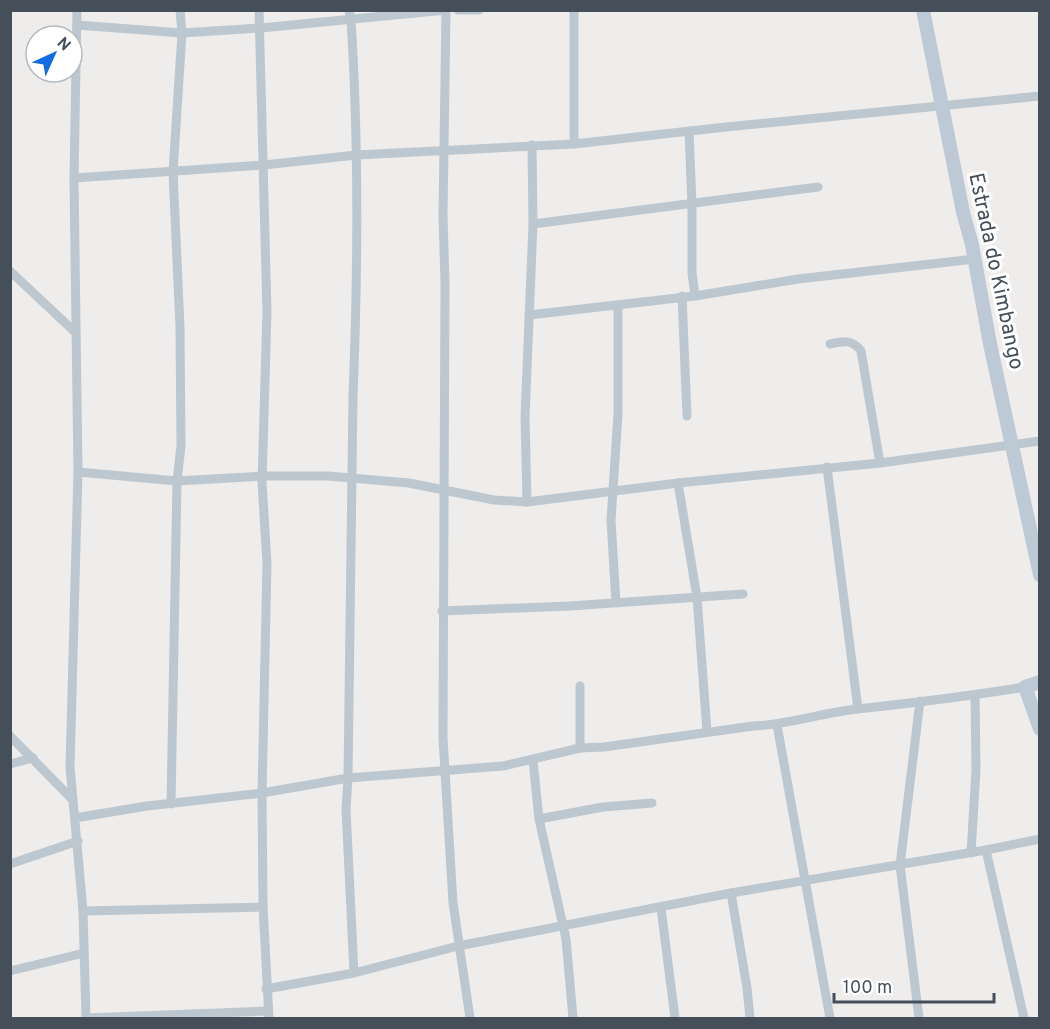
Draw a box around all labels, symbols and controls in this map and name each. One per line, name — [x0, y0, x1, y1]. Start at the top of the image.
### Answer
north arrow — [24, 24, 84, 84]
text: N — [52, 34, 74, 56]
street label: Estrada do Kimbango — [962, 171, 1030, 372]
scale bar — [834, 966, 994, 1004]
text: 100 m — [843, 977, 892, 1000]

